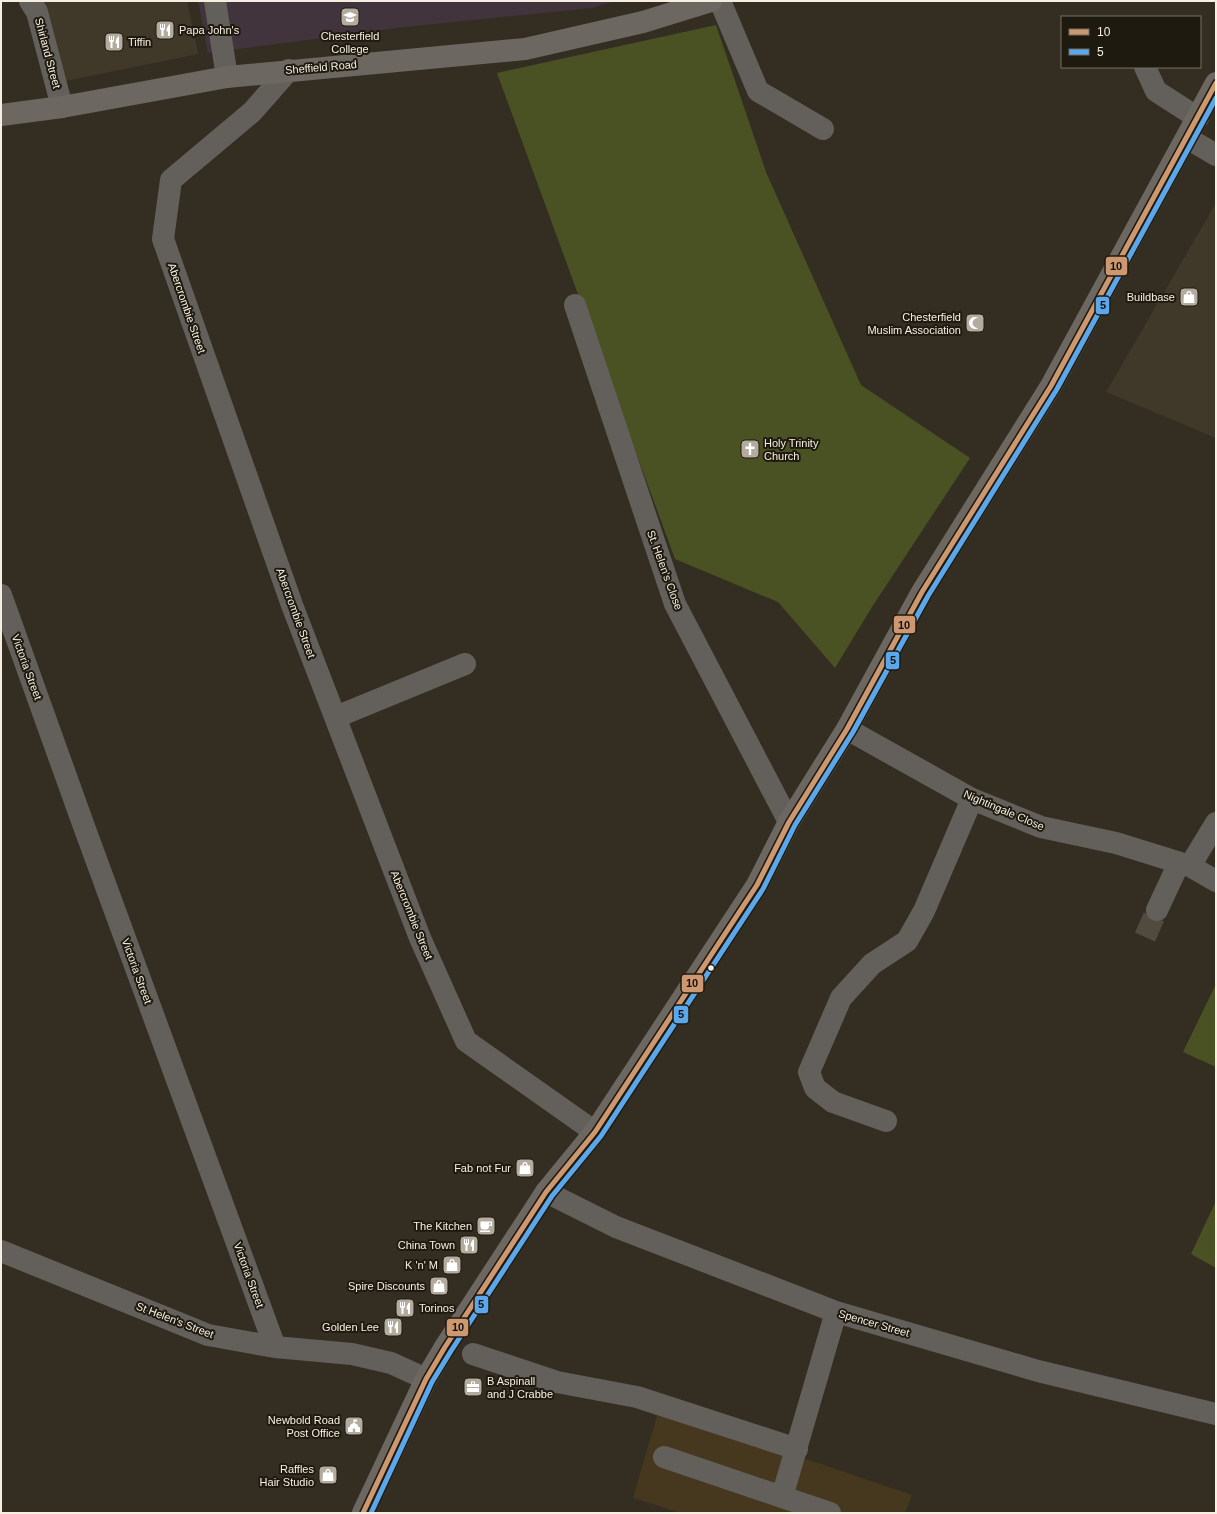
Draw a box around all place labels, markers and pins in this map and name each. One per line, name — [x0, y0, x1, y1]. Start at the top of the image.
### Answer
school or university icon: Chesterfield College — [339, 6, 361, 28]
restaurant icon: Papa John's — [154, 19, 176, 41]
place label: Papa John's — [179, 24, 240, 36]
place label: Chesterfield College — [321, 30, 379, 55]
restaurant icon: Tiffin — [103, 31, 125, 53]
place label: Tiffin — [128, 36, 151, 48]
shop icon: Buildbase — [1178, 286, 1200, 308]
place label: Buildbase — [1127, 291, 1175, 303]
place label: Chesterfield Muslim Association — [867, 311, 961, 336]
mosque icon: Chesterfield Muslim Association — [964, 312, 986, 334]
place label: Holy Trinity Church — [764, 437, 819, 462]
church icon: Holy Trinity Church — [739, 438, 761, 460]
unlabelled marker — [706, 963, 716, 973]
shop icon: Fab not Fur — [514, 1157, 536, 1179]
place label: Fab not Fur — [454, 1162, 511, 1174]
cafe icon: The Kitchen — [475, 1215, 497, 1237]
place label: The Kitchen — [413, 1220, 472, 1232]
restaurant icon: China Town — [458, 1234, 480, 1256]
place label: China Town — [398, 1239, 455, 1251]
shop icon: K 'n' M — [441, 1254, 463, 1276]
place label: K 'n' M — [405, 1259, 438, 1271]
shop icon: Spire Discounts — [428, 1275, 450, 1297]
place label: Spire Discounts — [348, 1280, 425, 1292]
restaurant icon: Torinos — [394, 1297, 416, 1319]
place label: Torinos — [419, 1302, 455, 1314]
restaurant icon: Golden Lee — [382, 1316, 404, 1338]
place label: Golden Lee — [322, 1321, 379, 1333]
place label: B Aspinall and J Crabbe — [487, 1375, 553, 1400]
office icon: B Aspinall and J Crabbe — [462, 1376, 484, 1398]
place label: Newbold Road Post Office — [268, 1414, 340, 1439]
public building icon: Newbold Road Post Office — [343, 1415, 365, 1437]
place label: Raffles Hair Studio — [260, 1463, 314, 1488]
shop icon: Raffles Hair Studio — [317, 1464, 339, 1486]

